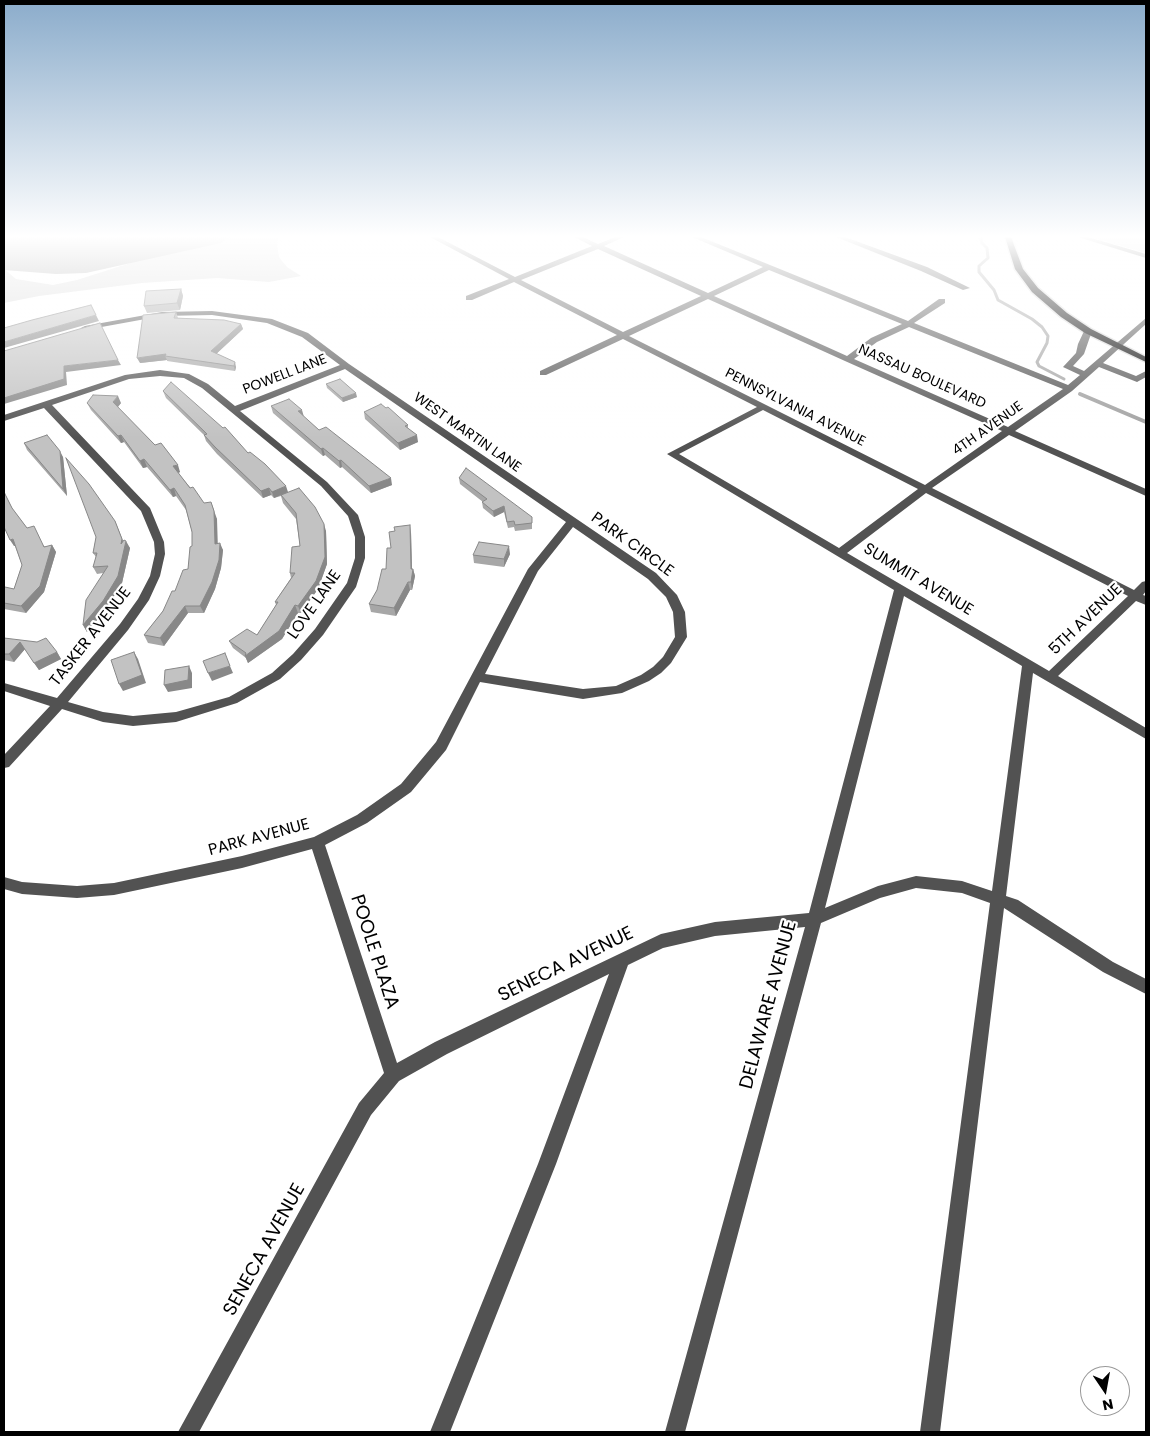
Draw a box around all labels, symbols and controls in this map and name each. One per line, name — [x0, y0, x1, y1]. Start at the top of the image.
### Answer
street label: NASSAU BOULEVARD — [856, 341, 988, 413]
street label: POWELL LANE — [241, 351, 329, 399]
street label: PENNSYLVANIA AVENUE — [722, 365, 868, 451]
street label: WEST MARTIN LANE — [410, 390, 524, 476]
street label: 4TH AVENUE — [949, 398, 1027, 460]
street label: PARK CIRCLE — [587, 509, 677, 581]
street label: SUMMIT AVENUE — [860, 540, 976, 620]
street label: LOVE LANE — [284, 567, 346, 643]
street label: 5TH AVENUE — [1045, 580, 1127, 660]
street label: TASKER AVENUE — [46, 584, 136, 690]
street label: PARK AVENUE — [206, 815, 312, 861]
street label: POOLE PLAZA — [345, 892, 403, 1012]
street label: DELAWARE AVENUE — [736, 918, 802, 1092]
street label: SENECA AVENUE — [495, 922, 637, 1008]
street label: SENECA AVENUE — [219, 1180, 311, 1320]
north arrow — [1080, 1366, 1130, 1416]
text: N — [1101, 1394, 1115, 1416]

